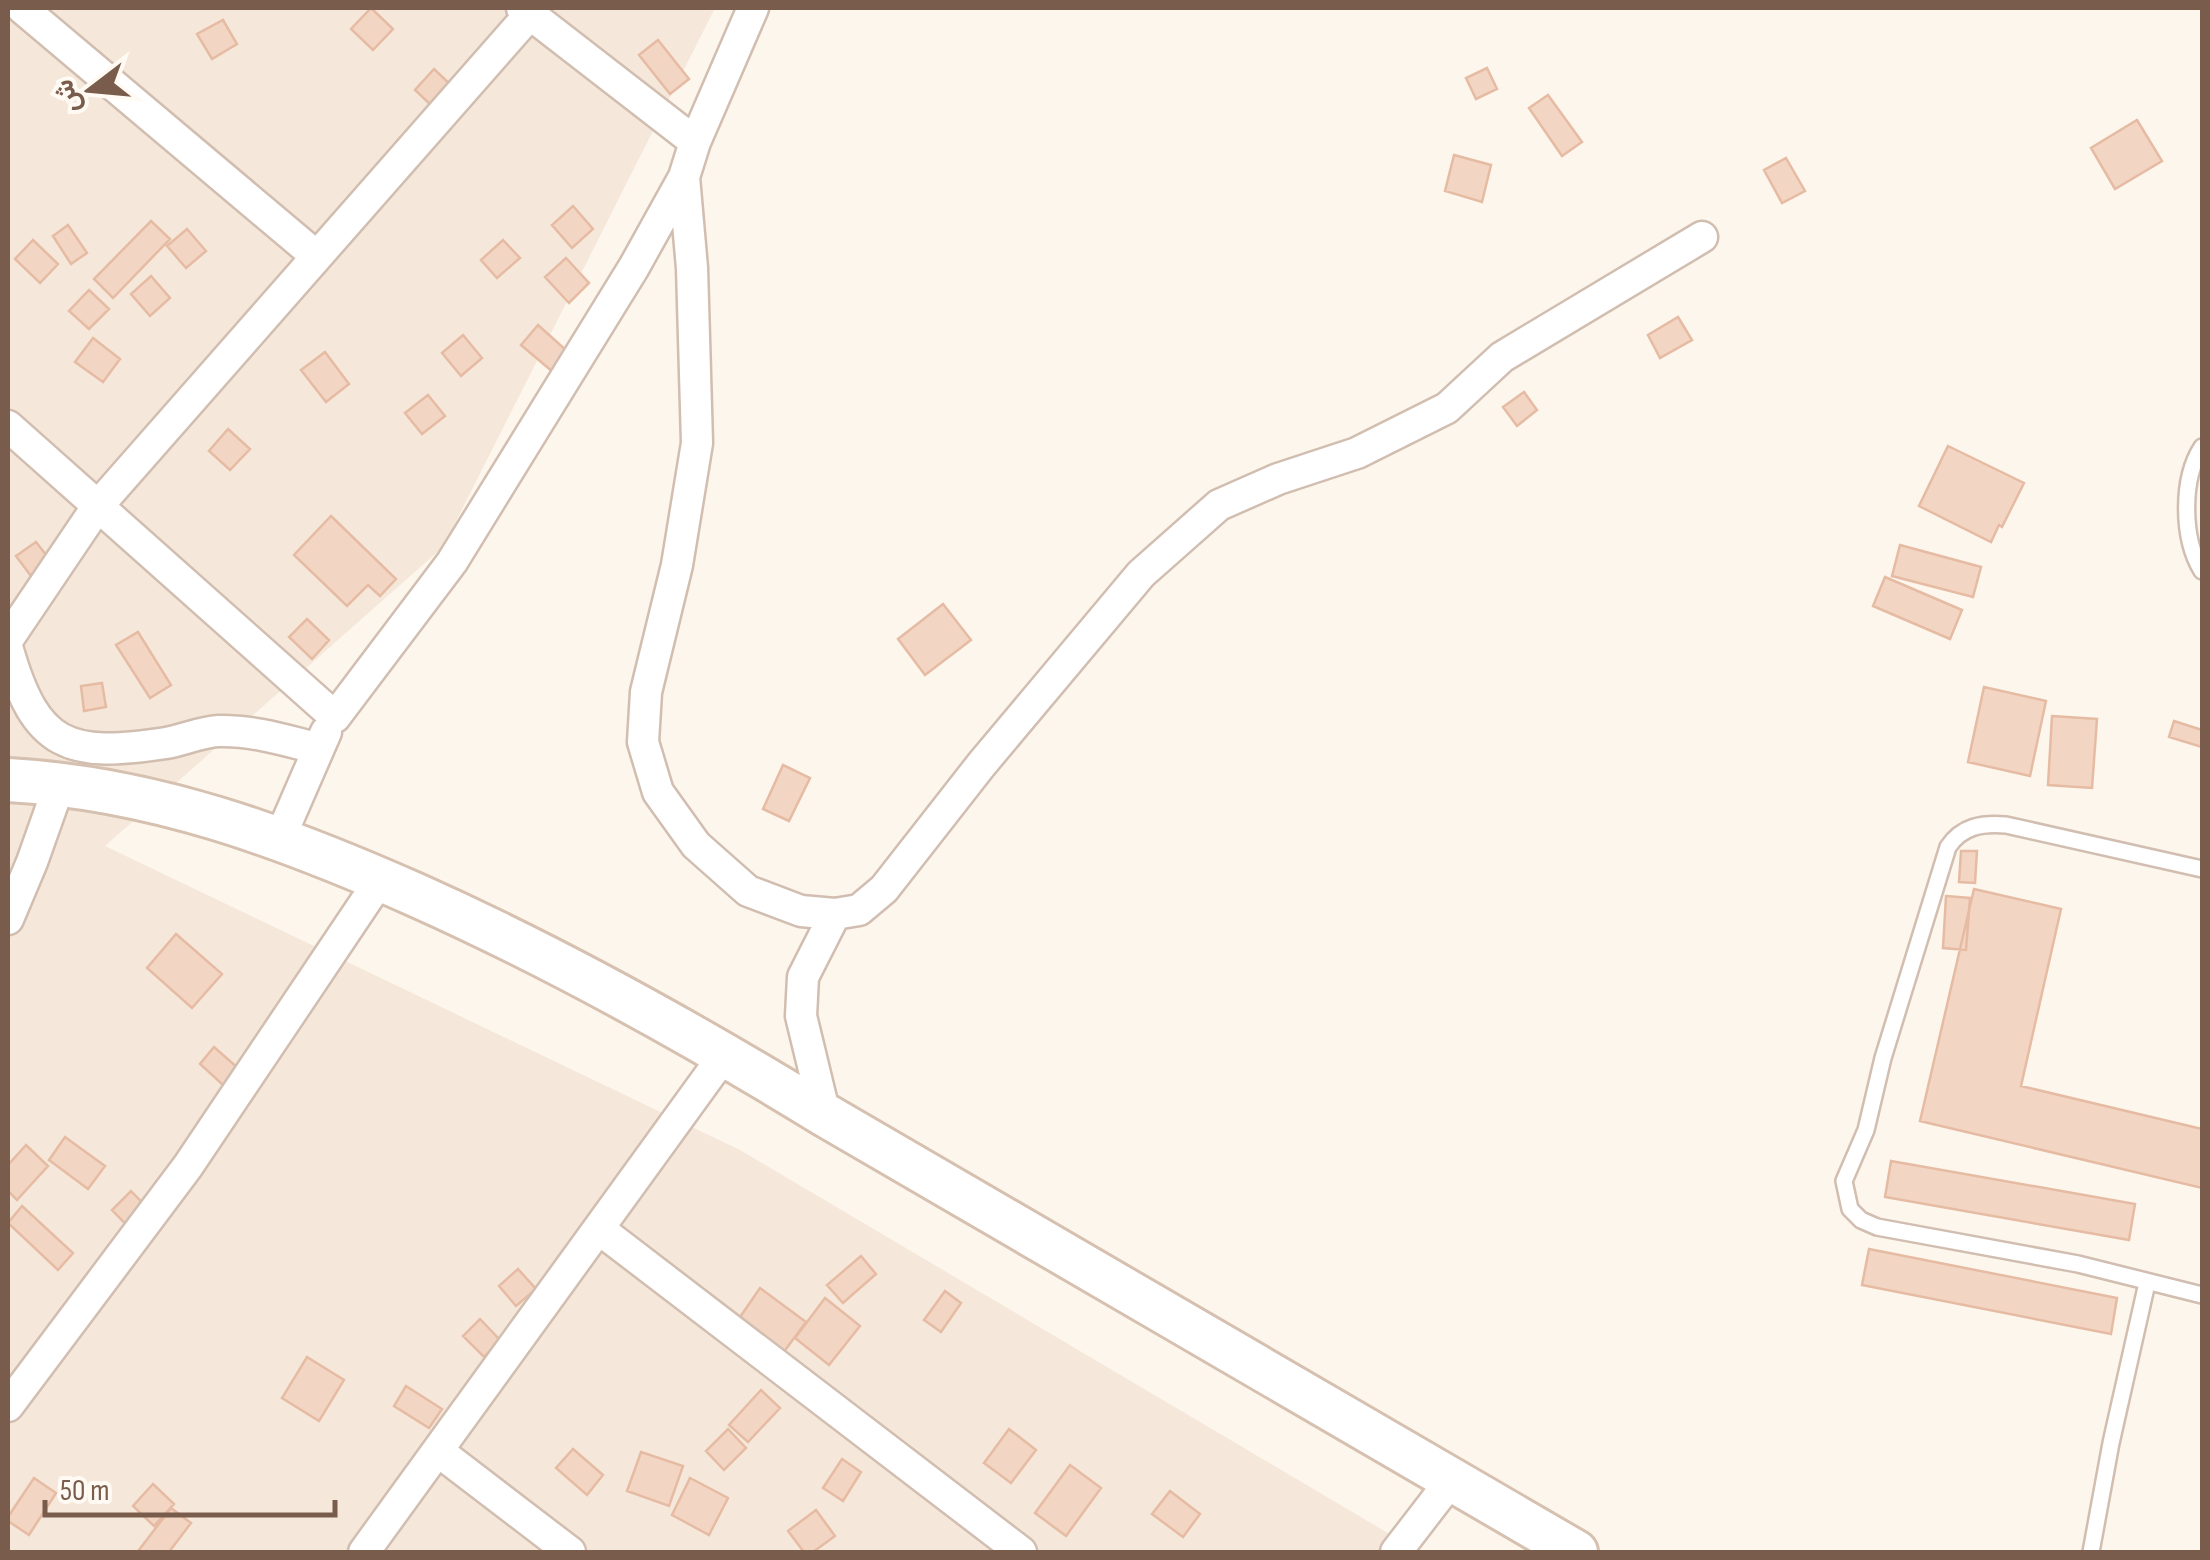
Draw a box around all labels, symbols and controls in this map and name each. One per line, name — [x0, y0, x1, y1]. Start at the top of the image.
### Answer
north arrow — [40, 40, 140, 140]
text: ش — [47, 76, 88, 117]
scale bar — [45, 1455, 335, 1517]
text: 50 m — [60, 1473, 109, 1509]

